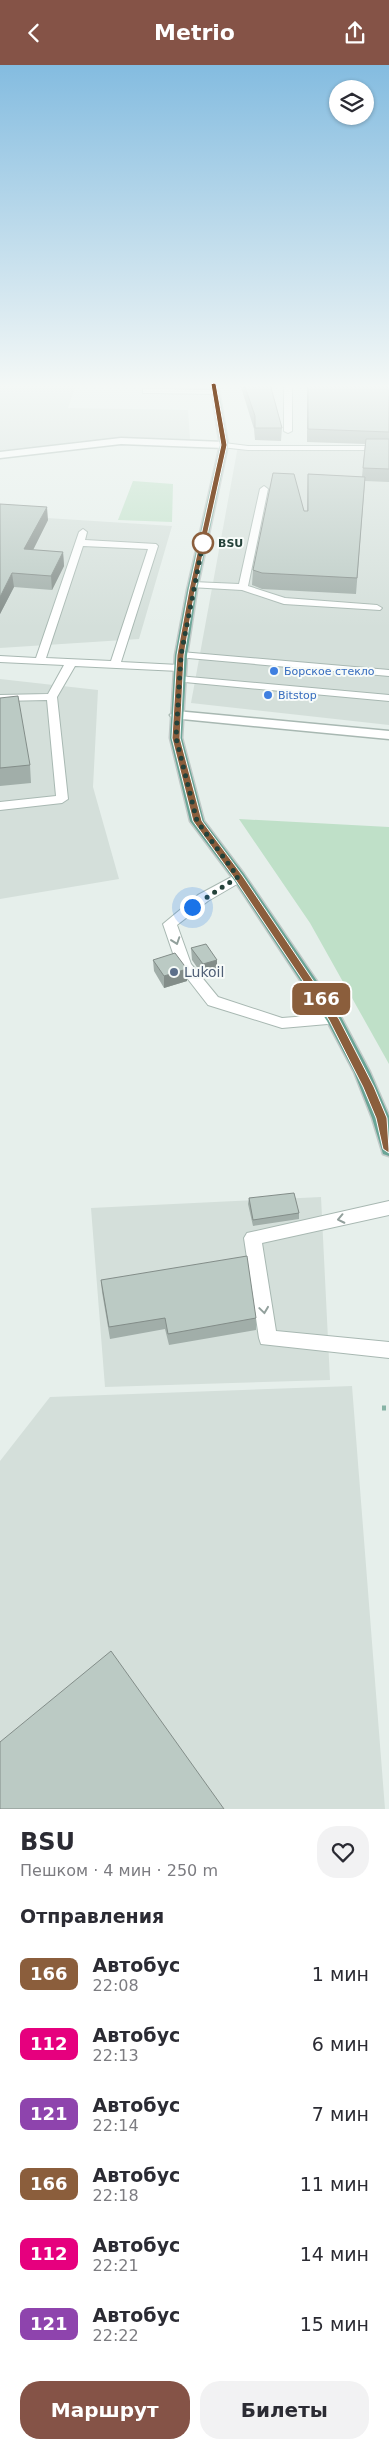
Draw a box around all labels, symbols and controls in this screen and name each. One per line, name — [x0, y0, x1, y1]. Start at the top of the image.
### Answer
icon: back — [20, 19, 48, 47]
icon: share — [341, 19, 369, 47]
text: Metrio — [154, 20, 235, 45]
map controls — [329, 80, 374, 125]
button: layers — [329, 80, 374, 125]
marker: BSU — [192, 532, 214, 554]
place label: BSU — [218, 537, 243, 550]
marker: Борское стекло — [268, 665, 280, 677]
place label: Борское стекло — [284, 665, 375, 678]
marker: Bitstop — [262, 689, 274, 701]
place label: Bitstop — [278, 689, 317, 702]
your location — [180, 895, 205, 920]
one-way arrow — [170, 937, 180, 945]
place label: Lukoil — [184, 964, 224, 980]
marker: Lukoil — [168, 966, 180, 978]
line badge: 166 — [292, 983, 350, 1015]
text: 166 — [302, 988, 340, 1009]
one-way arrow — [337, 1213, 346, 1224]
one-way arrow — [258, 1305, 268, 1314]
button: heart — [317, 1826, 369, 1878]
text: BSU — [20, 1828, 75, 1856]
text: Пешком · 4 мин · 250 m — [20, 1861, 218, 1880]
text: Отправления — [20, 1905, 164, 1927]
text: Автобус — [93, 1954, 180, 1976]
text: 166 — [30, 1963, 68, 1984]
text: 1 мин — [312, 1963, 369, 1985]
text: 22:08 — [93, 1976, 139, 1995]
text: Автобус — [93, 2024, 180, 2046]
text: 112 — [30, 2033, 68, 2054]
text: 6 мин — [312, 2033, 369, 2055]
text: 22:13 — [93, 2046, 139, 2065]
text: Автобус — [93, 2094, 180, 2116]
text: 121 — [30, 2103, 68, 2124]
text: 7 мин — [312, 2103, 369, 2125]
text: 22:14 — [93, 2116, 139, 2135]
text: Автобус — [93, 2164, 180, 2186]
text: 166 — [30, 2173, 68, 2194]
text: 11 мин — [300, 2173, 369, 2195]
text: 22:18 — [93, 2186, 139, 2205]
text: Автобус — [93, 2234, 180, 2256]
text: 112 — [30, 2243, 68, 2264]
text: 14 мин — [300, 2243, 369, 2265]
text: 22:21 — [93, 2256, 139, 2275]
text: Автобус — [93, 2304, 180, 2326]
text: 121 — [30, 2313, 68, 2334]
text: 15 мин — [300, 2313, 369, 2335]
text: 22:22 — [93, 2326, 139, 2345]
button: Маршрут — [20, 2381, 190, 2439]
button: Билеты — [200, 2381, 369, 2439]

